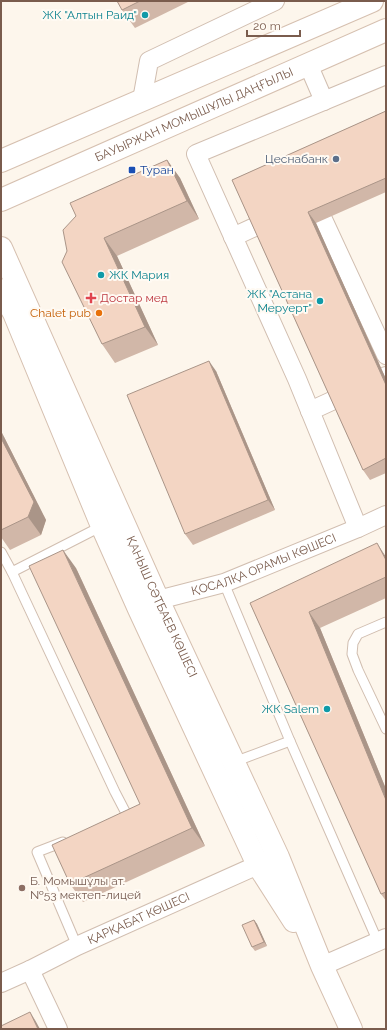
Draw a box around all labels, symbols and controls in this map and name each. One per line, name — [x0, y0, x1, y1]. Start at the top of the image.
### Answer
place label: ЖК "Алтын Раид" — [42, 8, 137, 22]
marker: ЖК "Алтын Раид" — [140, 10, 150, 20]
scale bar — [247, 12, 300, 38]
text: 20 m — [253, 19, 281, 33]
street label: БАУЫРЖАН МОМЫШҰЛЫ ДАҢҒЫЛЫ — [93, 65, 295, 165]
place label: Цеснабанк — [265, 152, 328, 166]
marker: Цеснабанк — [331, 154, 341, 164]
place label: Туран — [140, 163, 174, 177]
marker: Туран — [127, 165, 137, 175]
place label: ЖК Мария — [109, 268, 169, 282]
marker: ЖК Мария — [96, 270, 106, 280]
place label: ЖК "Астана Меруерт" — [247, 287, 312, 315]
place label: Достар мед — [100, 291, 168, 305]
marker: Достар мед — [85, 292, 97, 304]
marker: ЖК "Астана Меруерт" — [315, 296, 325, 306]
place label: Chalet pub — [30, 306, 91, 320]
marker: Chalet pub — [94, 308, 104, 318]
street label: ҚОСАЛҚА ОРАМЫ КӨШЕСІ — [190, 531, 338, 598]
street label: ҚАНЫШ СӘТБАЕВ КӨШЕСІ — [123, 534, 200, 679]
place label: ЖК Salem — [261, 702, 319, 716]
marker: ЖК Salem — [322, 704, 332, 714]
place label: Б. Момышұлы ат. №53 мектеп-лицей — [30, 874, 141, 902]
marker: Б. Момышұлы ат. №53 мектеп-лицей — [17, 883, 27, 893]
street label: ҚАРҚАБАТ КӨШЕСІ — [85, 890, 192, 947]

